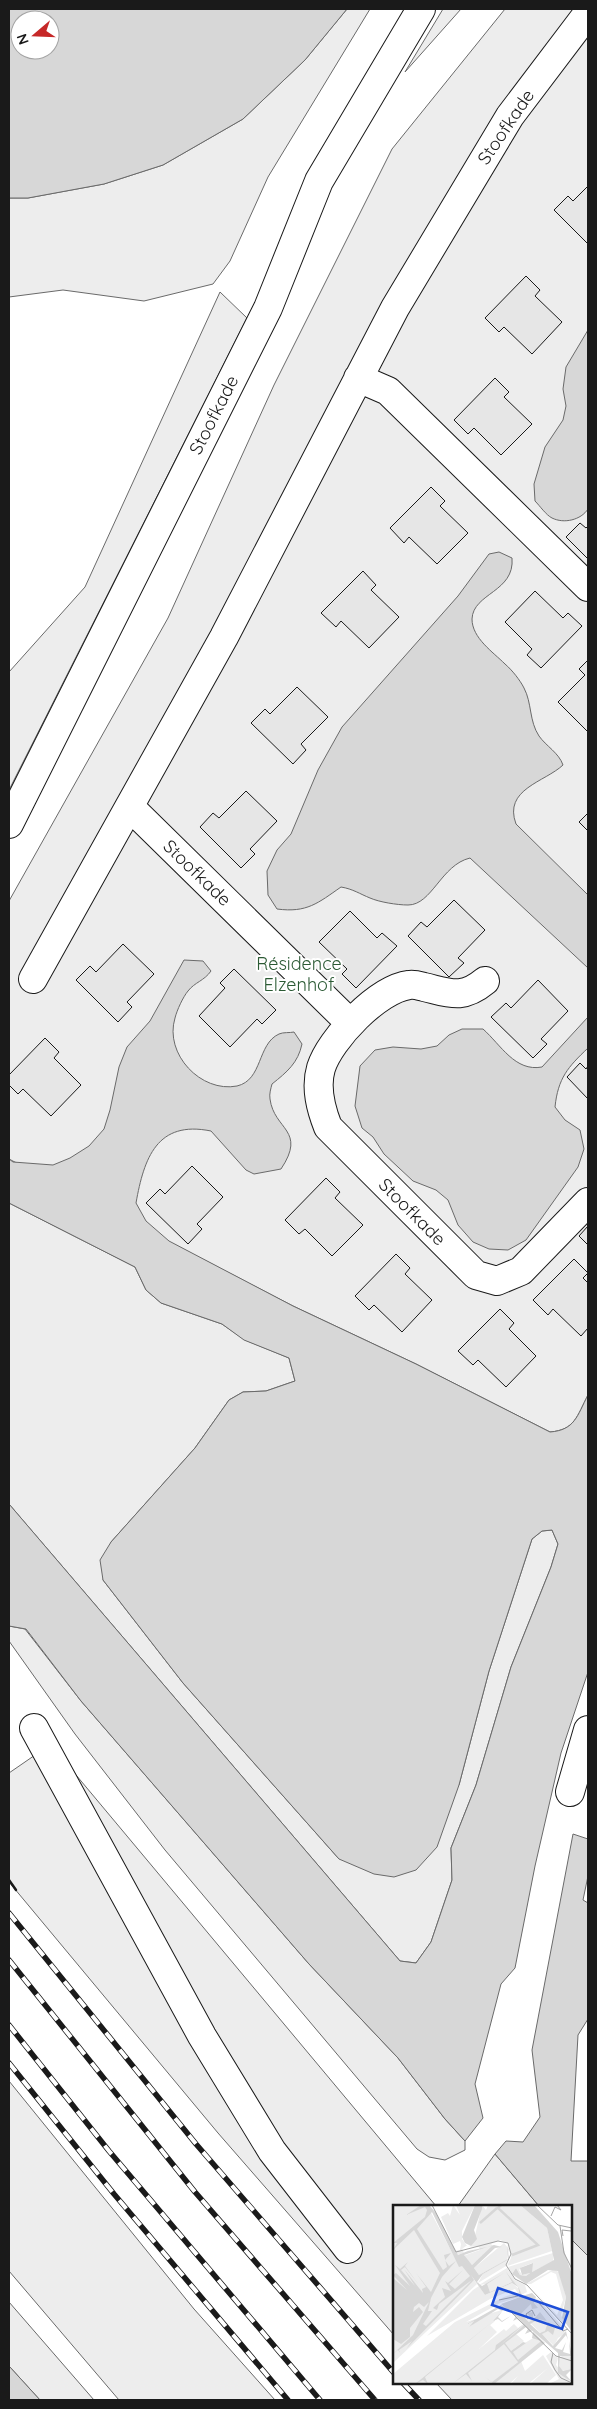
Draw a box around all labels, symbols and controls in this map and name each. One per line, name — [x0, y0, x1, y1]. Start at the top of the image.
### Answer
north arrow — [10, 10, 60, 60]
text: N — [13, 31, 33, 47]
street label: Stoofkade — [472, 85, 539, 169]
street label: Stoofkade — [184, 371, 243, 458]
street label: Stoofkade — [158, 835, 236, 911]
park label: Résidence Elzenhof — [256, 952, 342, 996]
street label: Stoofkade — [374, 1173, 451, 1250]
inset map — [393, 2205, 572, 2384]

